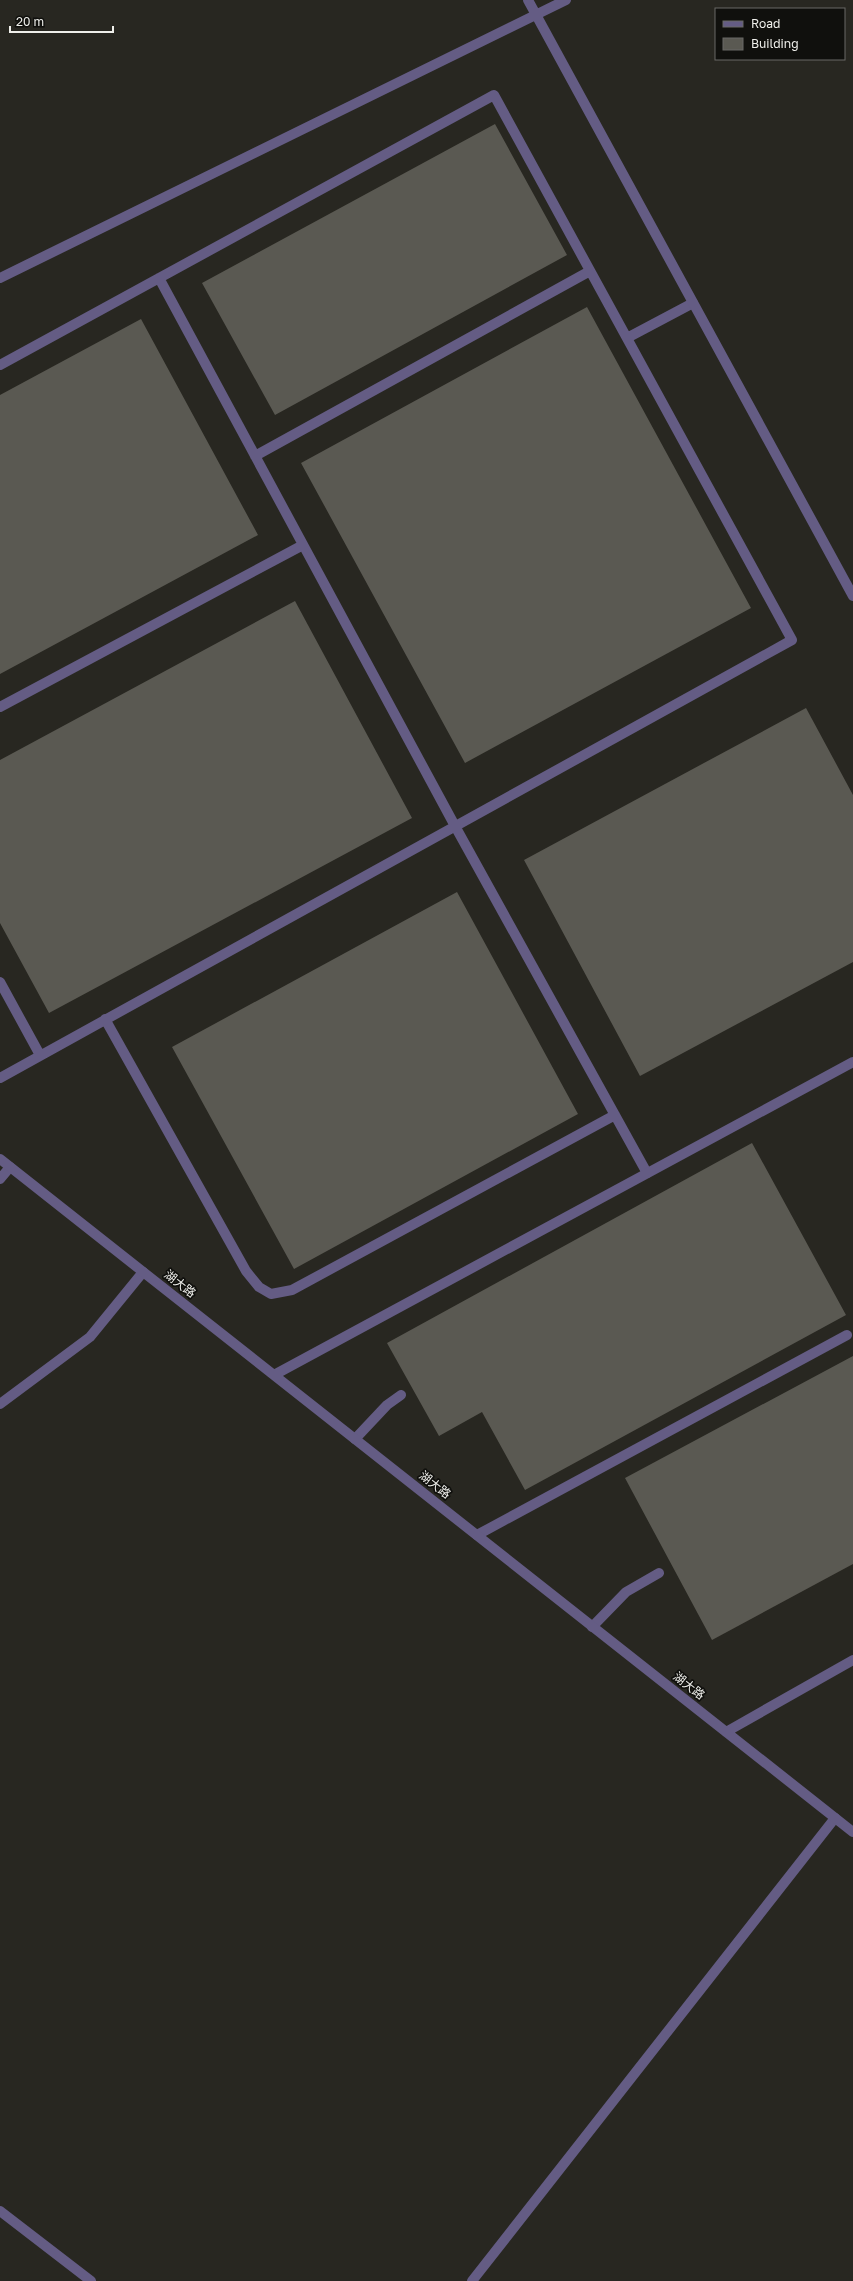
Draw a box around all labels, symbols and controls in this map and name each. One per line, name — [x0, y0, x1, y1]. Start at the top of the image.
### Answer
scale bar — [10, 8, 113, 34]
legend — [715, 8, 845, 60]
text: 20 m — [16, 14, 44, 29]
text: Road — [751, 16, 780, 31]
text: Building — [751, 36, 799, 51]
street label: 湖大路 — [162, 1267, 199, 1301]
street label: 湖大路 — [417, 1468, 454, 1502]
street label: 湖大路 — [671, 1669, 708, 1703]

